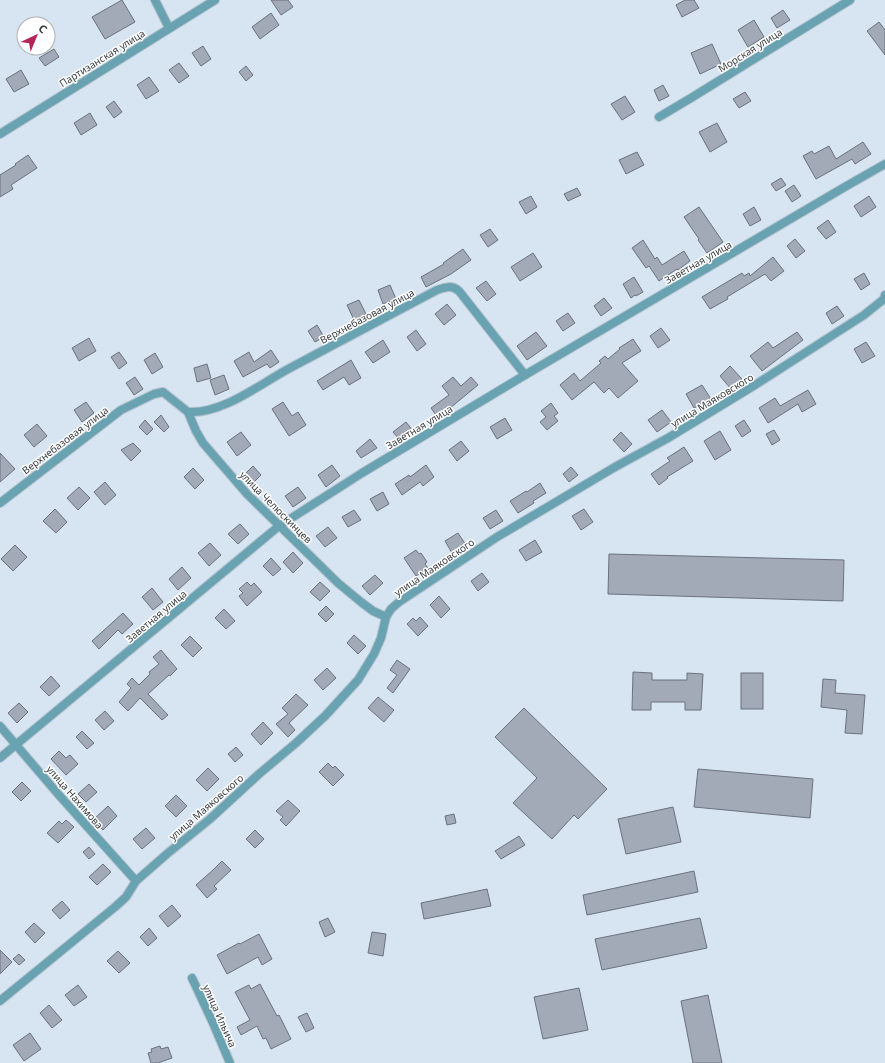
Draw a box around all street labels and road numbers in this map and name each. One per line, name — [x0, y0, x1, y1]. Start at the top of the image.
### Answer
street label: Морская улица — [715, 25, 785, 75]
street label: Партизанская улица — [56, 26, 148, 90]
street label: Заветная улица — [662, 237, 734, 287]
street label: Верхнебазовая улица — [317, 285, 417, 347]
street label: улица Маяковского — [668, 370, 756, 430]
street label: Заветная улица — [383, 402, 455, 452]
street label: Верхнебазовая улица — [19, 403, 111, 477]
street label: улица Челюскинцев — [237, 468, 315, 546]
street label: улица Маяковского — [391, 535, 477, 599]
street label: Заветная улица — [123, 586, 189, 646]
street label: улица Нахимова — [44, 762, 106, 832]
street label: улица Маяковского — [166, 771, 246, 843]
street label: улица Ильича — [200, 982, 240, 1050]

